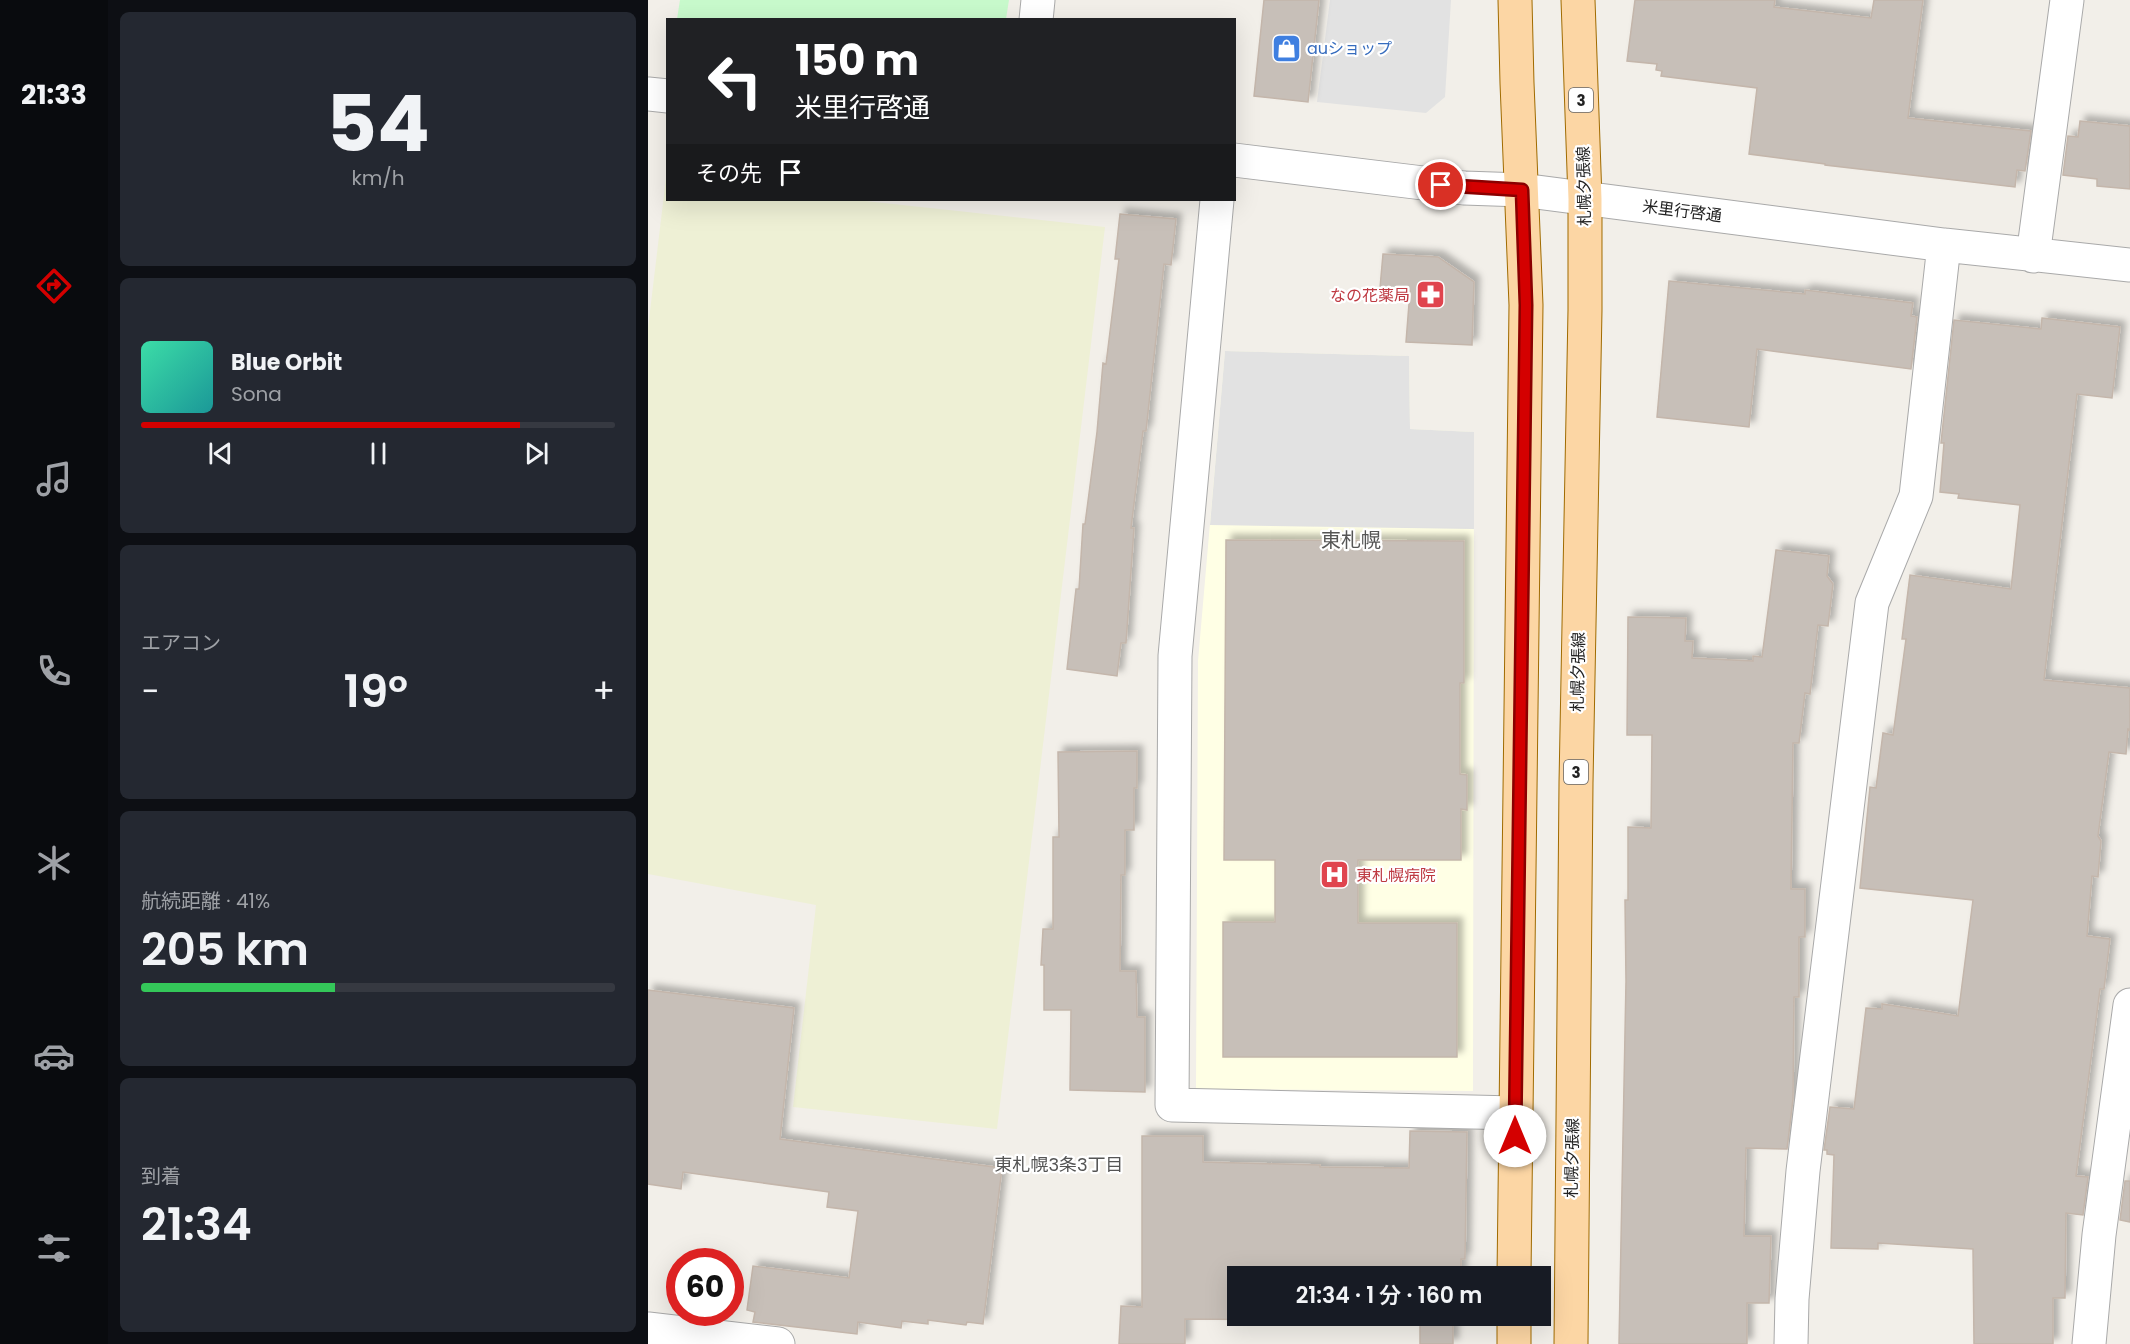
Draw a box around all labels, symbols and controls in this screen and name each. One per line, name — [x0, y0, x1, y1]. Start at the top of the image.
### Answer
text: 150 m — [795, 31, 919, 90]
shop icon: auショップ — [1270, 32, 1302, 64]
place label: auショップ — [1307, 37, 1392, 60]
icon: left — [696, 42, 774, 120]
text: 54 — [326, 69, 430, 178]
text: 21:33 — [21, 76, 87, 113]
road number: 3 — [1569, 88, 1593, 112]
text: 米里行啓通 — [795, 89, 930, 126]
street label: 札幌夕張線 — [1572, 146, 1596, 226]
icon: arrive — [774, 156, 807, 189]
text: その先 — [696, 158, 762, 189]
pin — [1415, 159, 1466, 210]
text: km/h — [351, 164, 405, 192]
icon: arrive — [1424, 168, 1457, 201]
street label: 米里行啓通 — [1641, 195, 1723, 227]
icon: directions — [33, 265, 75, 307]
pharmacy icon: なの花薬局 — [1415, 279, 1447, 311]
place label: なの花薬局 — [1330, 284, 1410, 307]
text: Blue Orbit — [231, 347, 342, 378]
text: Sona — [231, 380, 282, 408]
icon: previous — [204, 437, 237, 470]
icon: pause — [362, 437, 395, 470]
icon: next — [520, 437, 553, 470]
icon: music — [33, 458, 75, 500]
district label: 東札幌 — [1321, 526, 1381, 554]
text: エアコン — [141, 629, 221, 657]
street label: 札幌夕張線 — [1566, 632, 1590, 712]
icon: phone — [33, 650, 75, 692]
text: 19° — [344, 660, 408, 723]
text: − — [141, 668, 159, 715]
text: + — [592, 668, 615, 715]
road number: 3 — [1564, 760, 1588, 784]
icon: climate — [33, 842, 75, 884]
hospital icon: 東札幌病院 — [1319, 859, 1351, 891]
place label: 東札幌病院 — [1356, 864, 1436, 887]
text: 航続距離 · 41% — [141, 887, 270, 915]
text: 205 km — [141, 918, 309, 981]
icon: car — [33, 1035, 75, 1077]
position arrow — [1483, 1104, 1547, 1168]
street label: 札幌夕張線 — [1560, 1118, 1584, 1198]
district label: 東札幌3条3丁目 — [994, 1152, 1124, 1177]
text: 到着 — [141, 1162, 181, 1190]
text: 21:34 — [141, 1193, 252, 1256]
icon: filters — [33, 1227, 75, 1269]
speed limit sign: 60 — [666, 1248, 744, 1326]
text: 21:34 · 1 分 · 160 m — [1296, 1280, 1482, 1311]

